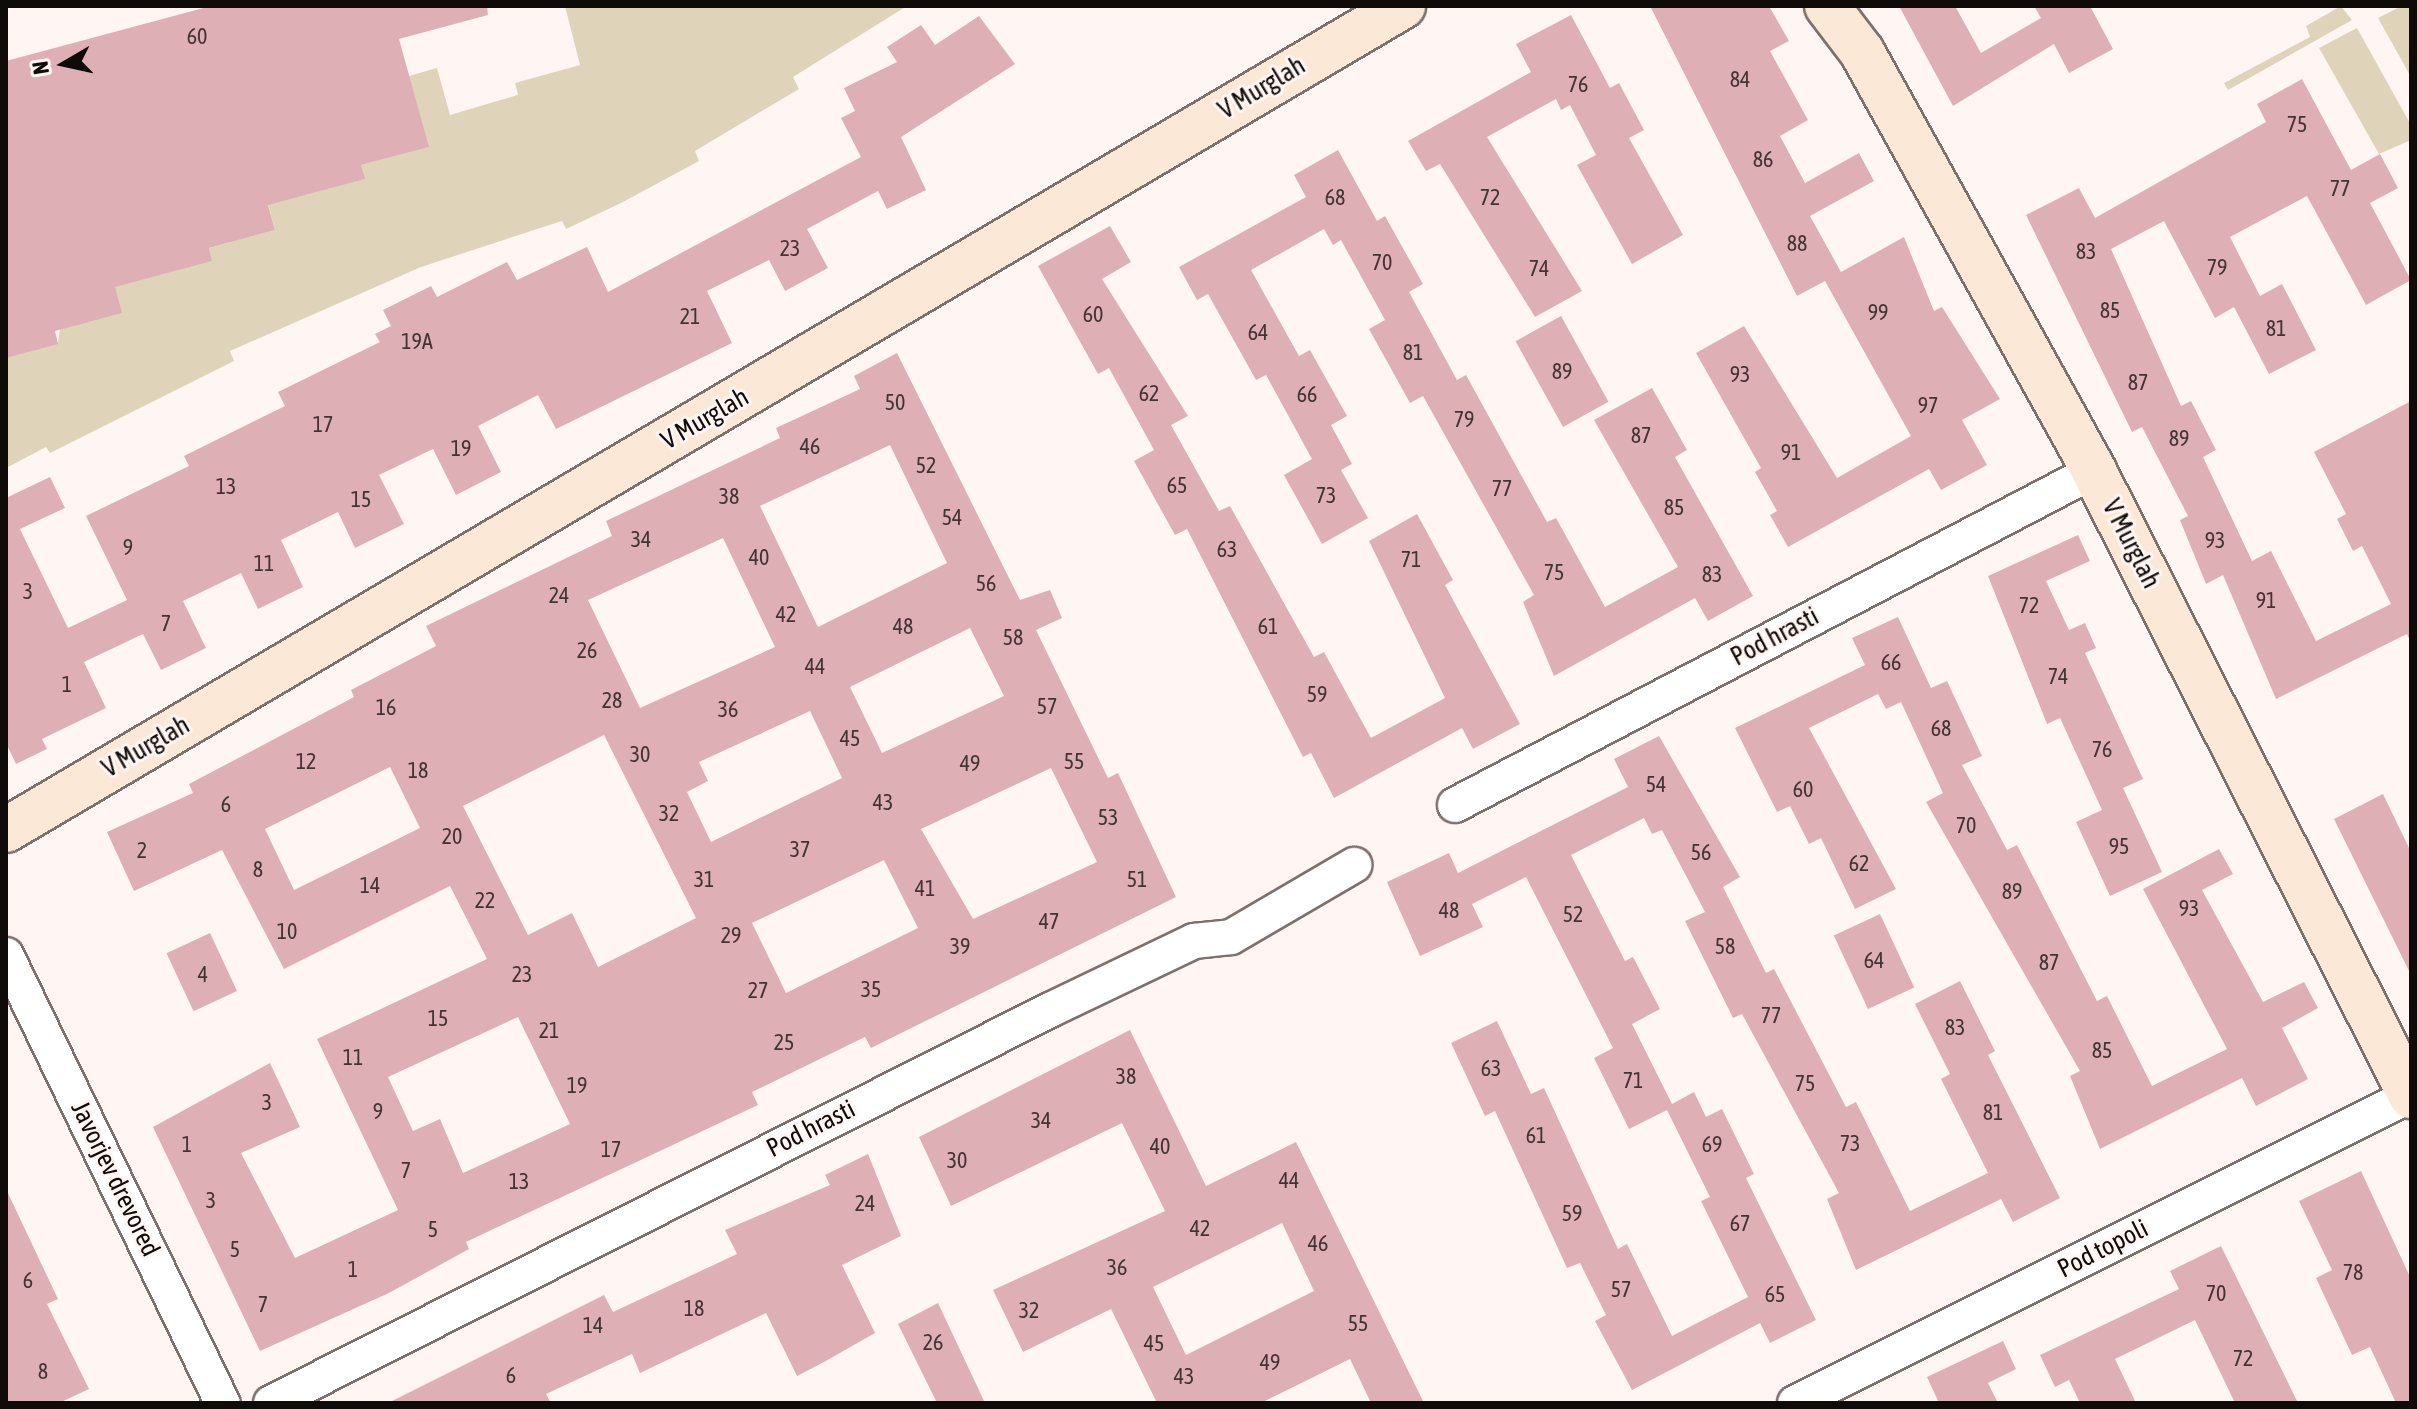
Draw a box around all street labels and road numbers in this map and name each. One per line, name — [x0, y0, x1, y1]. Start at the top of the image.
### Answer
street label: V Murglah — [1213, 50, 1311, 126]
street label: V Murglah — [656, 382, 754, 456]
street label: V Murglah — [2095, 494, 2167, 594]
street label: Pod hrasti — [1726, 601, 1824, 673]
street label: V Murglah — [97, 710, 195, 784]
street label: Pod hrasti — [762, 1094, 860, 1164]
street label: Javorjev drevored — [64, 1096, 166, 1262]
street label: Pod topoli — [2053, 1213, 2153, 1285]

